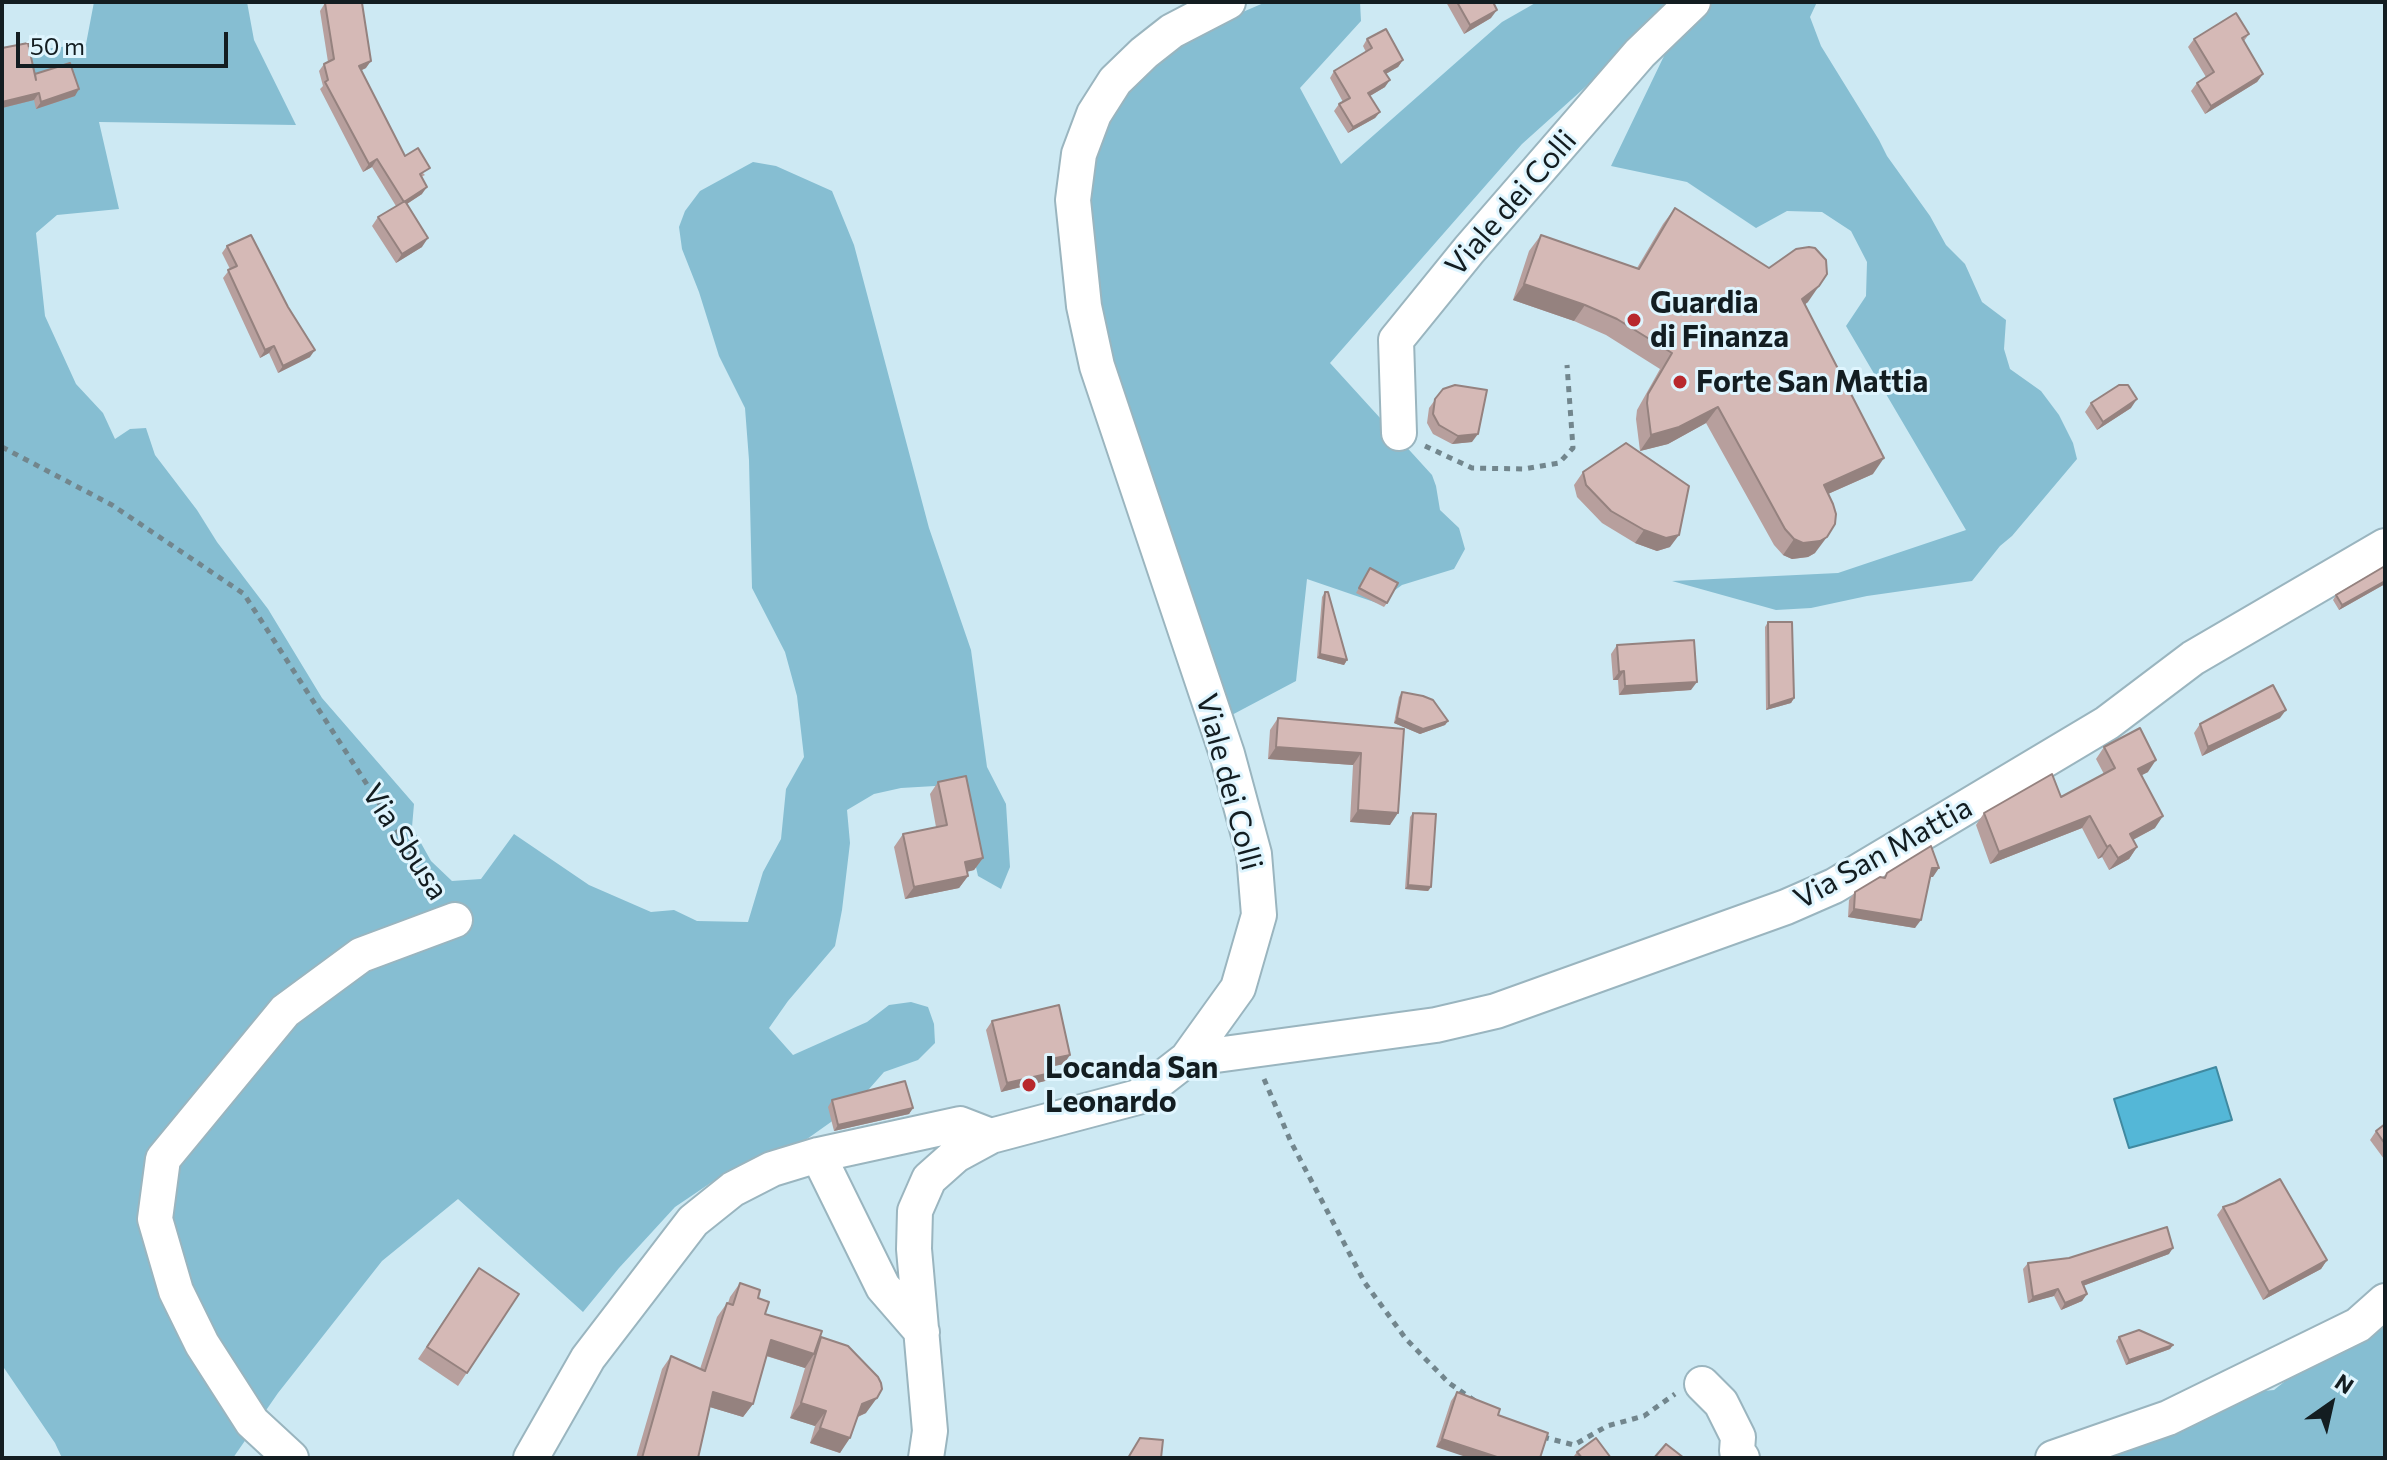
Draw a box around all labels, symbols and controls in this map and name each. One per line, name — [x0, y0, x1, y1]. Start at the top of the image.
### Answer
scale bar — [20, 16, 232, 66]
text: 50 m — [30, 31, 85, 60]
street label: Viale dei Colli — [1438, 123, 1584, 283]
place label: Guardia di Finanza — [1650, 285, 1789, 356]
marker: Guardia di Finanza — [1625, 311, 1643, 329]
place label: Forte San Mattia — [1696, 364, 1928, 400]
marker: Forte San Mattia — [1671, 373, 1689, 391]
street label: Viale dei Colli — [1188, 690, 1270, 874]
street label: Via Sbusa — [354, 777, 456, 907]
street label: Via San Mattia — [1788, 789, 1978, 917]
place label: Locanda San Leonardo — [1045, 1050, 1218, 1120]
marker: Locanda San Leonardo — [1020, 1076, 1038, 1094]
north arrow — [2291, 1364, 2371, 1444]
text: N — [2330, 1368, 2359, 1399]

